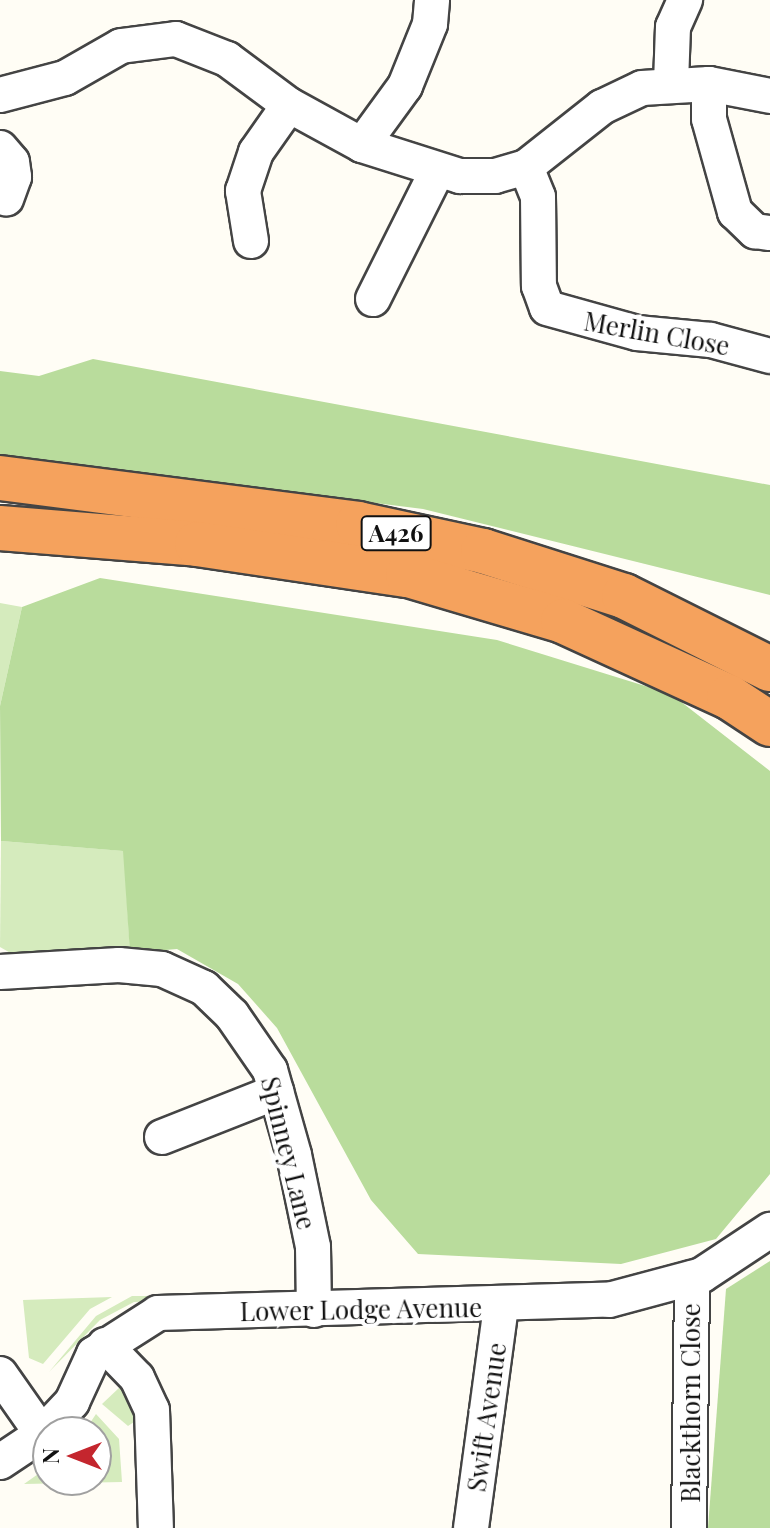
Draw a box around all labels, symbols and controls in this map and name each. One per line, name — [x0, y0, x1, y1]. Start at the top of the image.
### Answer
street label: Merlin Close — [582, 305, 732, 361]
road number: A426 — [360, 513, 432, 553]
street label: Spinney Lane — [255, 1073, 323, 1233]
street label: Lower Lodge Avenue — [239, 1291, 483, 1327]
street label: Blackthorn Close — [674, 1303, 706, 1503]
street label: Swift Avenue — [460, 1340, 512, 1494]
north arrow — [32, 1416, 112, 1496]
text: N — [35, 1448, 65, 1464]

